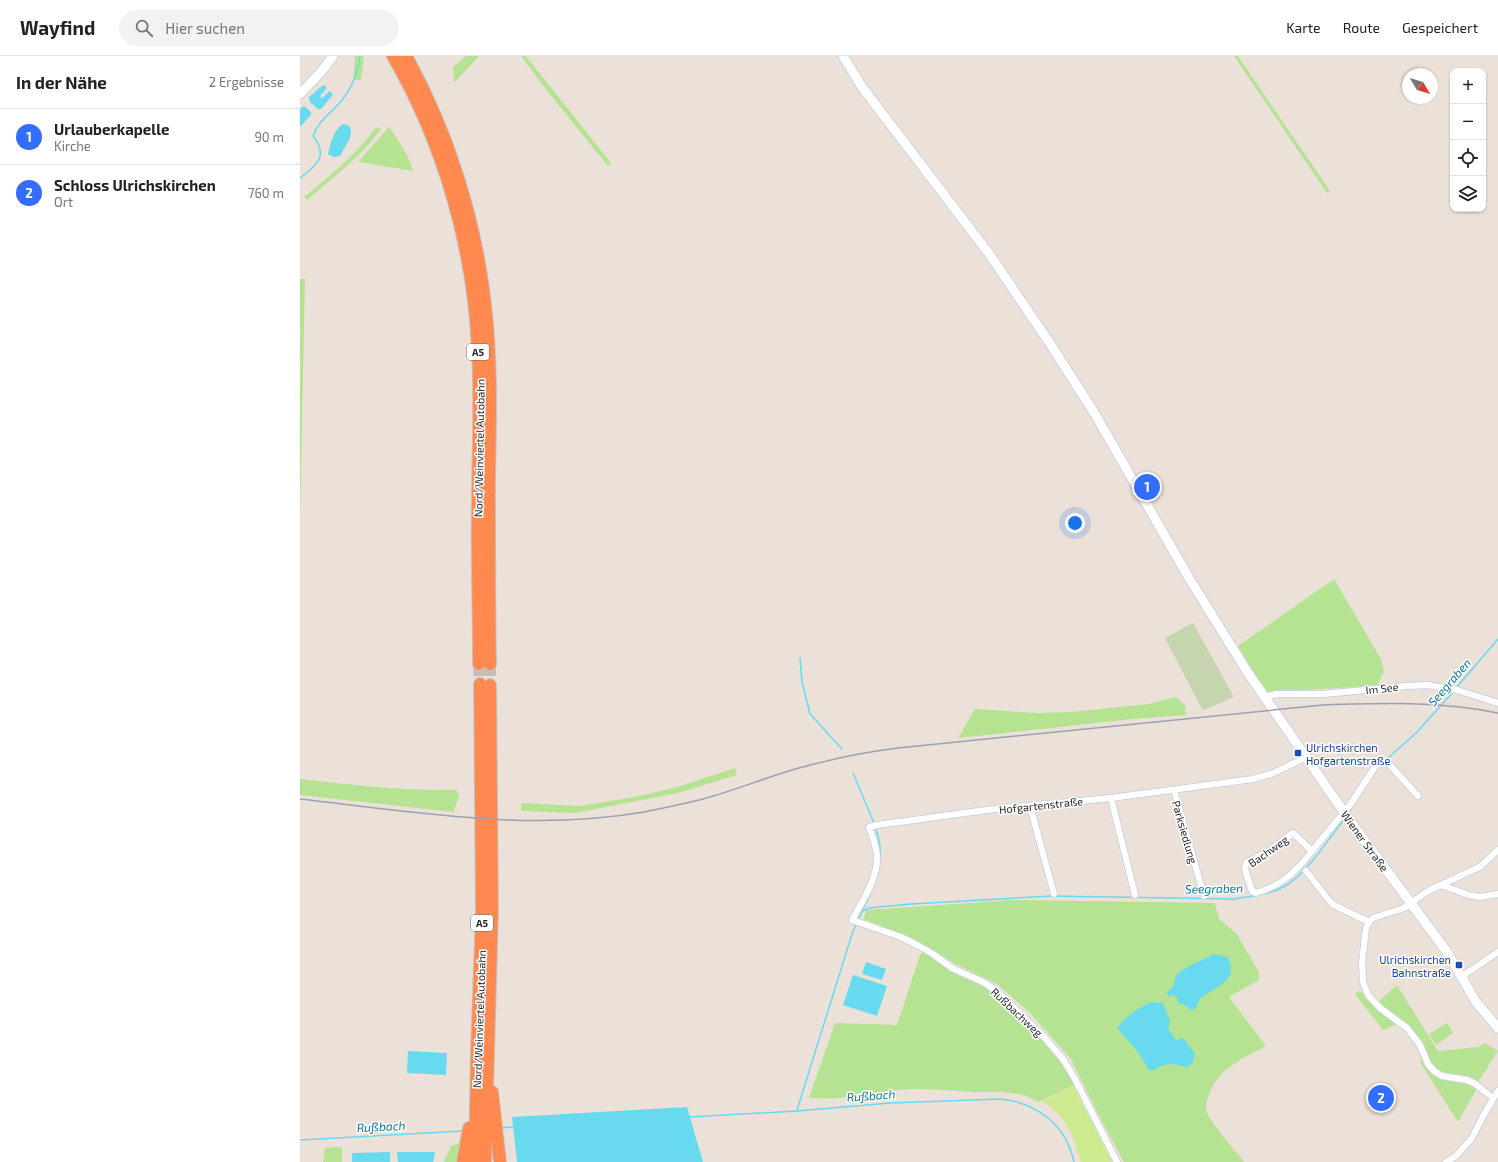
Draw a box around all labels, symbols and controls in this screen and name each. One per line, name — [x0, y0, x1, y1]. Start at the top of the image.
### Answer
search box — [119, 10, 399, 46]
text: Wayfind — [20, 16, 95, 39]
icon: search — [133, 17, 155, 39]
text: Hier suchen — [165, 19, 245, 37]
text: Karte — [1286, 19, 1321, 36]
text: Route — [1343, 19, 1380, 36]
text: Gespeichert — [1402, 19, 1478, 36]
north arrow — [1402, 68, 1438, 104]
map controls — [1450, 68, 1486, 212]
button: + — [1450, 68, 1486, 104]
text: In der Nähe — [16, 72, 107, 92]
text: 2 Ergebnisse — [209, 74, 284, 90]
button: − — [1450, 104, 1486, 140]
text: Urlauberkapelle — [54, 120, 170, 138]
text: 1 — [26, 129, 32, 145]
text: 90 m — [254, 129, 284, 145]
text: Kirche — [54, 138, 91, 154]
button: locate — [1450, 140, 1486, 176]
text: Schloss Ulrichskirchen — [54, 176, 216, 194]
button: layers — [1450, 176, 1486, 212]
text: 2 — [25, 185, 33, 201]
text: 760 m — [248, 185, 284, 201]
text: Ort — [54, 194, 73, 210]
road number: A5 — [467, 344, 489, 360]
street label: Nord/Weinviertel Autobahn — [471, 379, 487, 517]
pin: 1 — [1134, 472, 1160, 502]
your location — [1065, 513, 1085, 533]
water label: Seegraben — [1425, 655, 1473, 709]
street label: Im See — [1365, 680, 1399, 696]
place label: Ulrichskirchen Hofgartenstraße — [1306, 741, 1390, 767]
marker: Ulrichskirchen Hofgartenstraße — [1293, 748, 1303, 758]
street label: Hofgartenstraße — [998, 794, 1084, 816]
street label: Parksiedlung — [1170, 799, 1200, 865]
street label: Wiener Straße — [1339, 808, 1391, 874]
street label: Bachweg — [1246, 833, 1290, 869]
water label: Seegraben — [1185, 880, 1243, 896]
road number: A5 — [471, 915, 493, 931]
street label: Nord/Weinviertel Autobahn — [470, 950, 488, 1088]
place label: Ulrichskirchen Bahnstraße — [1379, 953, 1451, 979]
marker: Ulrichskirchen Bahnstraße — [1454, 960, 1464, 970]
street label: Rußbachweg — [989, 985, 1045, 1039]
pin: 2 — [1368, 1083, 1394, 1113]
water label: Rußbach — [846, 1086, 896, 1104]
water label: Rußbach — [356, 1118, 406, 1134]

